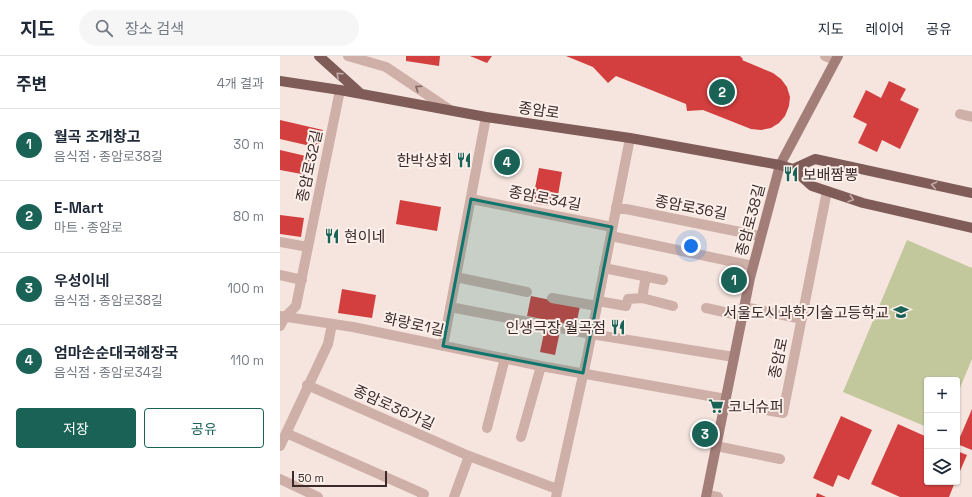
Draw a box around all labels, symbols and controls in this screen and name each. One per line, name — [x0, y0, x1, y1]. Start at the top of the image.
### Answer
search box — [79, 10, 359, 46]
text: 지도 — [20, 17, 55, 42]
icon: search — [93, 17, 115, 39]
text: 장소 검색 — [125, 19, 184, 38]
text: 지도 — [818, 20, 844, 38]
text: 레이어 — [866, 20, 904, 38]
text: 공유 — [926, 20, 952, 38]
one-way arrow — [336, 72, 344, 79]
text: 주변 — [16, 73, 47, 95]
text: 4개 결과 — [217, 75, 264, 92]
pin: 2 — [709, 77, 735, 107]
one-way arrow — [415, 86, 422, 93]
street label: 종암로 — [517, 98, 561, 122]
text: 월곡 조개창고 — [54, 127, 141, 146]
street label: 종암로32길 — [292, 128, 326, 204]
text: 1 — [26, 136, 32, 153]
text: 30 m — [233, 136, 264, 153]
pin: 4 — [494, 147, 520, 177]
text: 음식점 · 종암로38길 — [54, 148, 163, 165]
place label: 한박상회 — [397, 151, 452, 170]
restaurant icon: 한박상회 — [455, 151, 473, 169]
restaurant icon: 보배짬뽕 — [782, 165, 800, 183]
place label: 보배짬뽕 — [803, 165, 858, 184]
one-way arrow — [931, 181, 937, 189]
street label: 종암로34길 — [507, 182, 583, 214]
street label: 종암로38길 — [731, 182, 769, 258]
street label: 종암로36길 — [653, 191, 729, 223]
one-way arrow — [848, 195, 855, 203]
text: E-Mart — [54, 198, 103, 217]
text: 2 — [25, 208, 33, 225]
text: 80 m — [233, 208, 264, 225]
text: 마트 · 종암로 — [54, 219, 123, 236]
restaurant icon: 현이네 — [323, 227, 341, 245]
place label: 현이네 — [344, 227, 385, 246]
your location — [681, 236, 701, 256]
pin: 1 — [721, 265, 747, 295]
text: 우성이네 — [54, 271, 109, 290]
text: 3 — [25, 280, 33, 297]
text: 100 m — [227, 280, 264, 297]
text: 음식점 · 종암로38길 — [54, 292, 163, 309]
place label: 서울도시과학기술고등학교 — [723, 303, 889, 322]
school or university icon: 서울도시과학기술고등학교 — [892, 303, 910, 321]
street label: 화랑로1길 — [382, 308, 446, 340]
place label: 인생극장 월곡점 — [506, 318, 606, 337]
restaurant icon: 인생극장 월곡점 — [609, 318, 627, 336]
street label: 종암로 — [764, 336, 792, 380]
text: 엄마손순대국해장국 — [54, 343, 178, 362]
text: 4 — [25, 352, 33, 369]
text: 110 m — [230, 352, 264, 369]
text: 음식점 · 종암로34길 — [54, 364, 163, 381]
map controls — [924, 377, 960, 485]
button: + — [924, 377, 960, 413]
street label: 종암로36가길 — [350, 381, 438, 433]
supermarket icon: 코너슈퍼 — [707, 397, 725, 415]
place label: 코너슈퍼 — [728, 397, 783, 416]
button: 저장 — [16, 408, 136, 448]
button: 공유 — [144, 408, 264, 448]
button: − — [924, 413, 960, 449]
pin: 3 — [692, 419, 718, 449]
button: layers — [924, 449, 960, 485]
scale bar — [292, 469, 387, 488]
text: 50 m — [298, 471, 324, 485]

